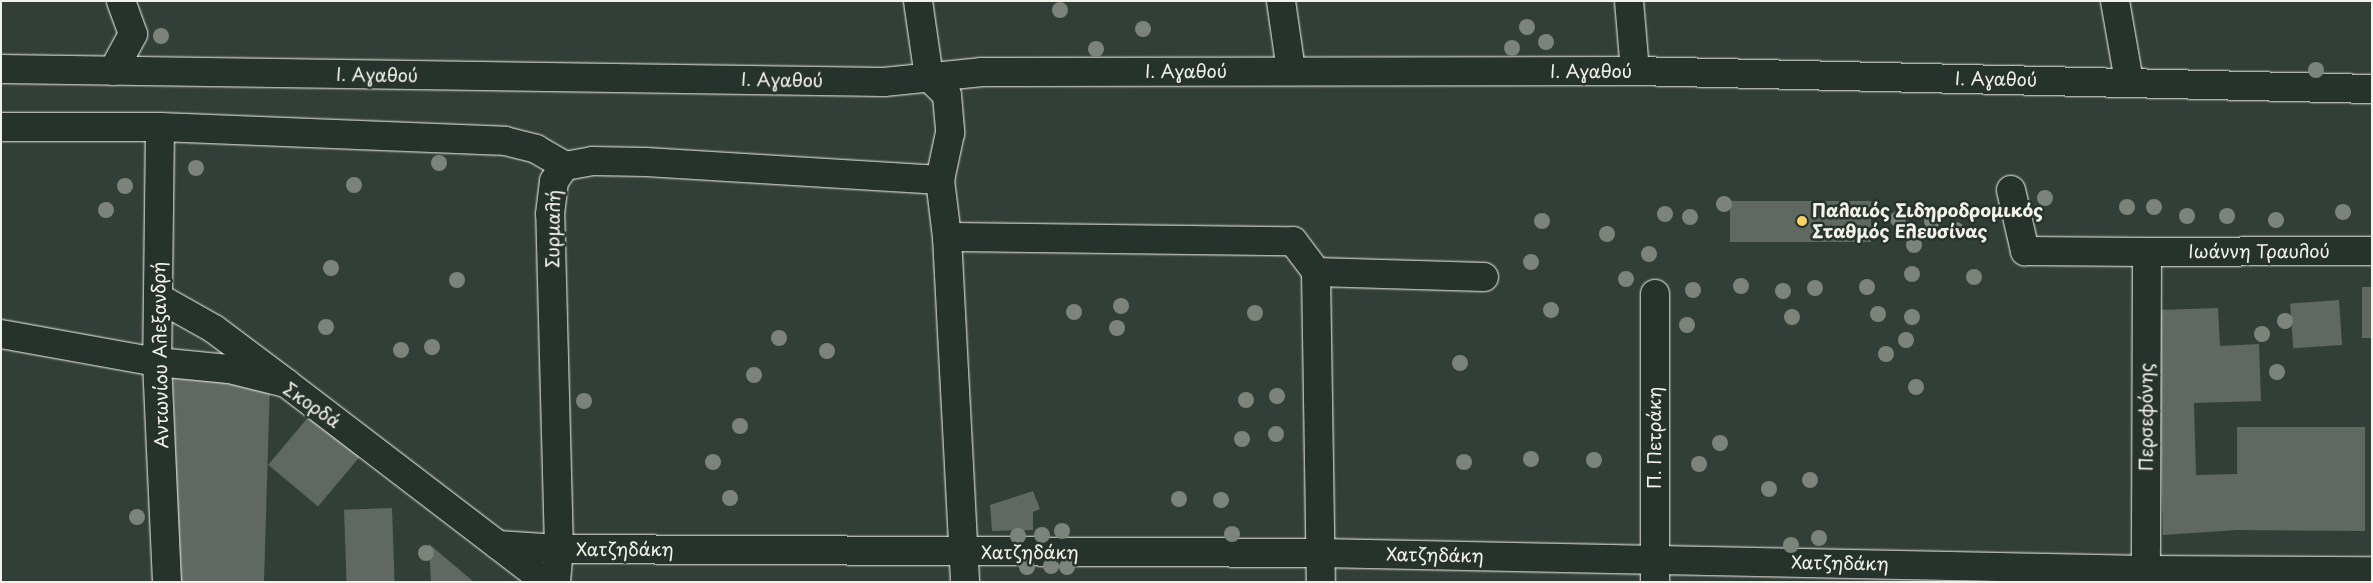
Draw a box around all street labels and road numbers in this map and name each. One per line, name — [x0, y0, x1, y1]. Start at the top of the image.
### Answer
street label: Ι. Αγαθού — [1145, 60, 1227, 82]
street label: Ι. Αγαθού — [1550, 60, 1632, 82]
street label: Ι. Αγαθού — [336, 63, 418, 87]
street label: Ι. Αγαθού — [1955, 67, 2037, 91]
street label: Ι. Αγαθού — [741, 68, 823, 92]
street label: Συρμαλή — [542, 190, 564, 268]
street label: Ιωάννη Τραυλού — [2188, 240, 2330, 262]
street label: Αντωνίου Αλεξανδρή — [148, 262, 172, 448]
street label: Περσεφόνης — [2135, 363, 2157, 471]
street label: Σκορδά — [279, 378, 345, 432]
street label: Π. Πετράκη — [1643, 387, 1665, 489]
street label: Χατζηδάκη — [576, 538, 674, 560]
street label: Χατζηδάκη — [981, 541, 1079, 563]
street label: Χατζηδάκη — [1386, 543, 1484, 567]
street label: Χατζηδάκη — [1791, 551, 1889, 575]

